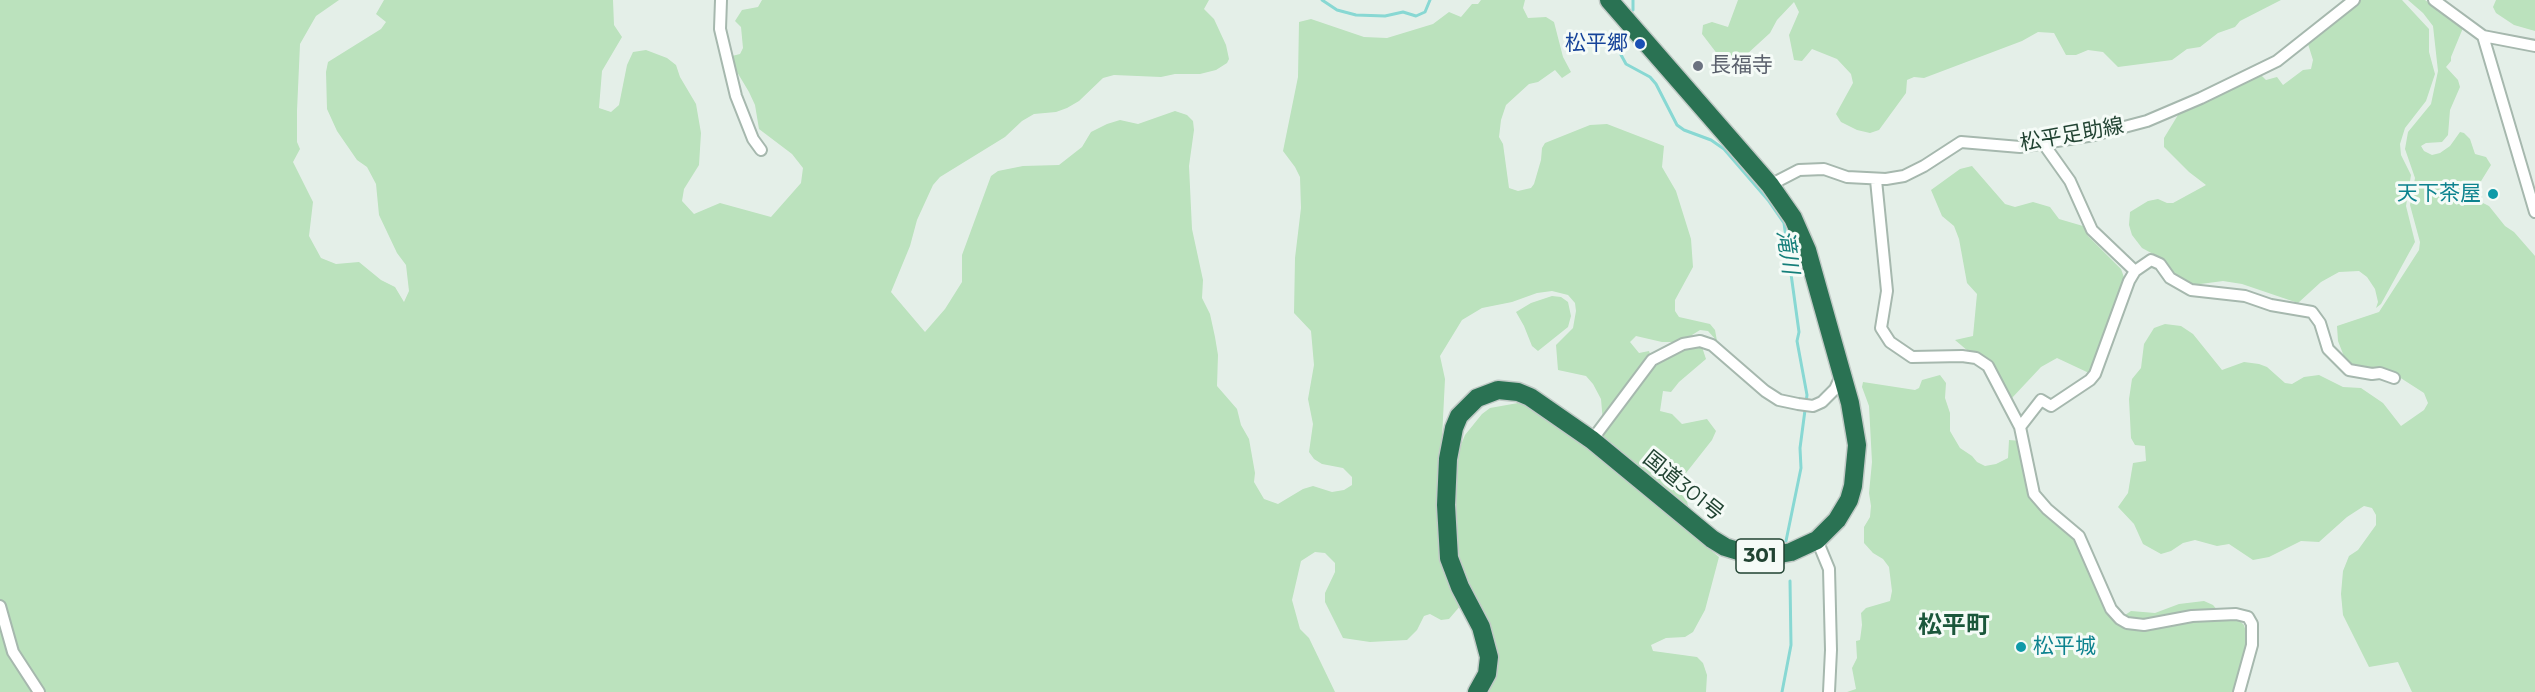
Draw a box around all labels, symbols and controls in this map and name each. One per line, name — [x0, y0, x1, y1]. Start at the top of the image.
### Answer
place label: 松平郷 — [1565, 31, 1628, 57]
marker: 松平郷 — [1633, 37, 1647, 51]
place label: 長福寺 — [1710, 53, 1773, 79]
marker: 長福寺 — [1691, 59, 1705, 73]
street label: 松平足助線 — [2018, 113, 2126, 157]
place label: 天下茶屋 — [2397, 181, 2481, 207]
marker: 天下茶屋 — [2486, 187, 2500, 201]
water label: 滝川 — [1771, 228, 1803, 276]
street label: 国道301号 — [1638, 446, 1728, 526]
road number: 301 — [1736, 539, 1784, 573]
district label: 松平町 — [1918, 612, 1990, 640]
place label: 松平城 — [2033, 634, 2096, 660]
marker: 松平城 — [2014, 640, 2028, 654]

